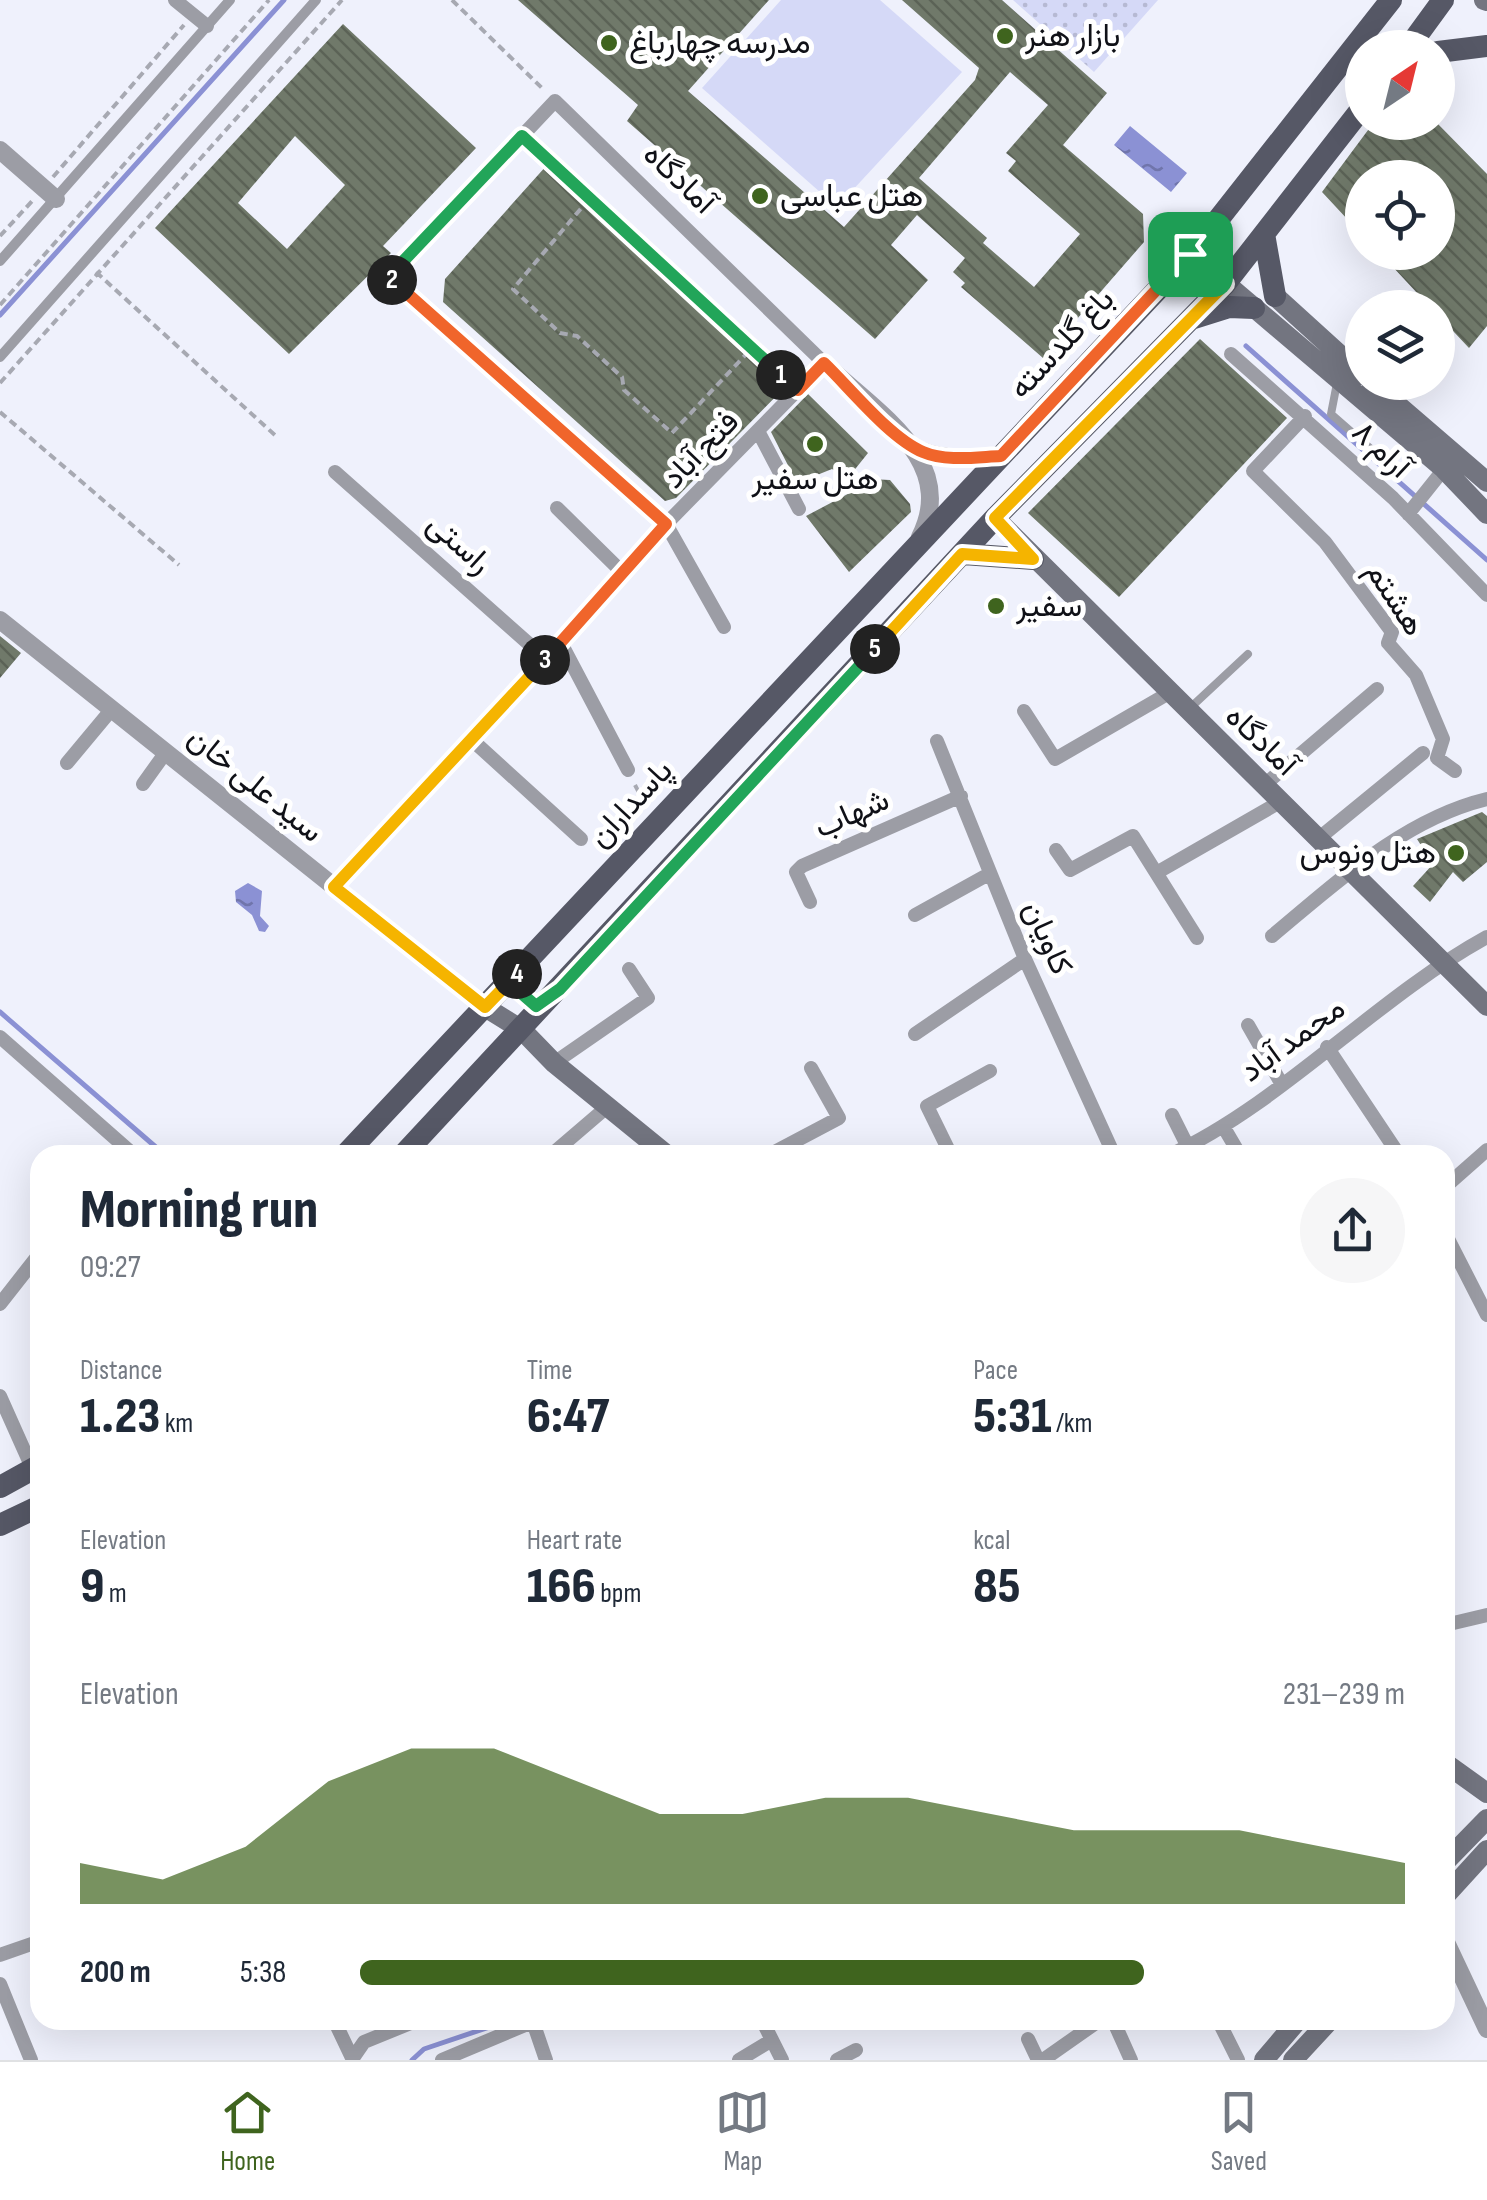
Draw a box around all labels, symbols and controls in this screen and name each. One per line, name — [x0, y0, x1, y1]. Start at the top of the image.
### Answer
place label: بازار هنر — [1024, 17, 1120, 56]
place label: مدرسه چهارباغ — [629, 24, 811, 64]
marker: بازار هنر — [994, 25, 1016, 47]
north arrow — [1345, 30, 1455, 140]
map controls — [1345, 30, 1455, 400]
marker: مدرسه چهارباغ — [598, 32, 620, 54]
street label: آمادگاه — [635, 135, 725, 224]
button: locate — [1345, 160, 1455, 270]
place label: هتل عباسی — [780, 177, 923, 216]
marker: هتل عباسی — [749, 185, 771, 207]
pin — [1148, 212, 1233, 297]
icon: arrive — [1163, 227, 1218, 282]
pin: 2 — [367, 255, 417, 305]
text: 2 — [386, 263, 398, 296]
street label: باغ گلدسته — [1001, 281, 1124, 408]
button: layers — [1345, 290, 1455, 400]
pin: 1 — [756, 350, 806, 400]
text: 1 — [776, 358, 786, 391]
street label: فتح آباد — [654, 403, 748, 498]
street label: ۸ آرام — [1343, 413, 1421, 489]
marker: هتل سفیر — [804, 433, 826, 455]
place label: هتل سفیر — [750, 460, 879, 499]
street label: راستی — [419, 505, 499, 583]
street label: هشتم — [1357, 554, 1433, 644]
place label: سفیر — [1015, 587, 1082, 626]
marker: سفیر — [985, 595, 1007, 617]
pin: 5 — [850, 624, 900, 674]
text: 5 — [869, 632, 881, 665]
pin: 3 — [520, 635, 570, 685]
text: 3 — [539, 643, 551, 676]
street label: آمادگاه — [1217, 697, 1307, 786]
street label: سید علی خان — [179, 719, 331, 851]
street label: پاسداران — [581, 752, 682, 857]
street label: شهاب — [809, 780, 895, 848]
place label: هتل ونوس — [1300, 834, 1436, 873]
marker: هتل ونوس — [1445, 842, 1467, 864]
street label: کاویان — [1014, 895, 1080, 981]
pin: 4 — [492, 949, 542, 999]
text: 4 — [510, 957, 524, 990]
street label: محمد آباد — [1233, 989, 1353, 1091]
text: Morning run — [80, 1177, 318, 1244]
button: share — [1300, 1178, 1405, 1283]
text: 09:27 — [80, 1248, 141, 1287]
text: Distance — [80, 1354, 163, 1387]
text: Time — [527, 1354, 572, 1387]
text: Pace — [973, 1354, 1018, 1387]
text: 1.23 — [80, 1387, 160, 1447]
text: 6:47 — [527, 1387, 609, 1447]
text: 5:31 — [973, 1387, 1052, 1447]
text: km — [160, 1407, 193, 1440]
text: /km — [1052, 1407, 1092, 1440]
text: Elevation — [80, 1524, 166, 1557]
text: Heart rate — [527, 1524, 622, 1557]
text: kcal — [973, 1524, 1010, 1557]
text: 9 — [80, 1557, 104, 1617]
text: 166 — [527, 1557, 596, 1617]
text: 85 — [973, 1557, 1020, 1617]
text: m — [104, 1577, 127, 1610]
text: bpm — [596, 1577, 641, 1610]
text: Elevation — [80, 1675, 179, 1714]
text: 231–239 m — [1283, 1675, 1405, 1714]
text: 200 m — [80, 1953, 151, 1992]
text: 5:38 — [240, 1953, 286, 1992]
tab: Home — [220, 2085, 275, 2178]
tab: Map — [715, 2085, 770, 2178]
tab: Saved — [1211, 2085, 1267, 2178]

